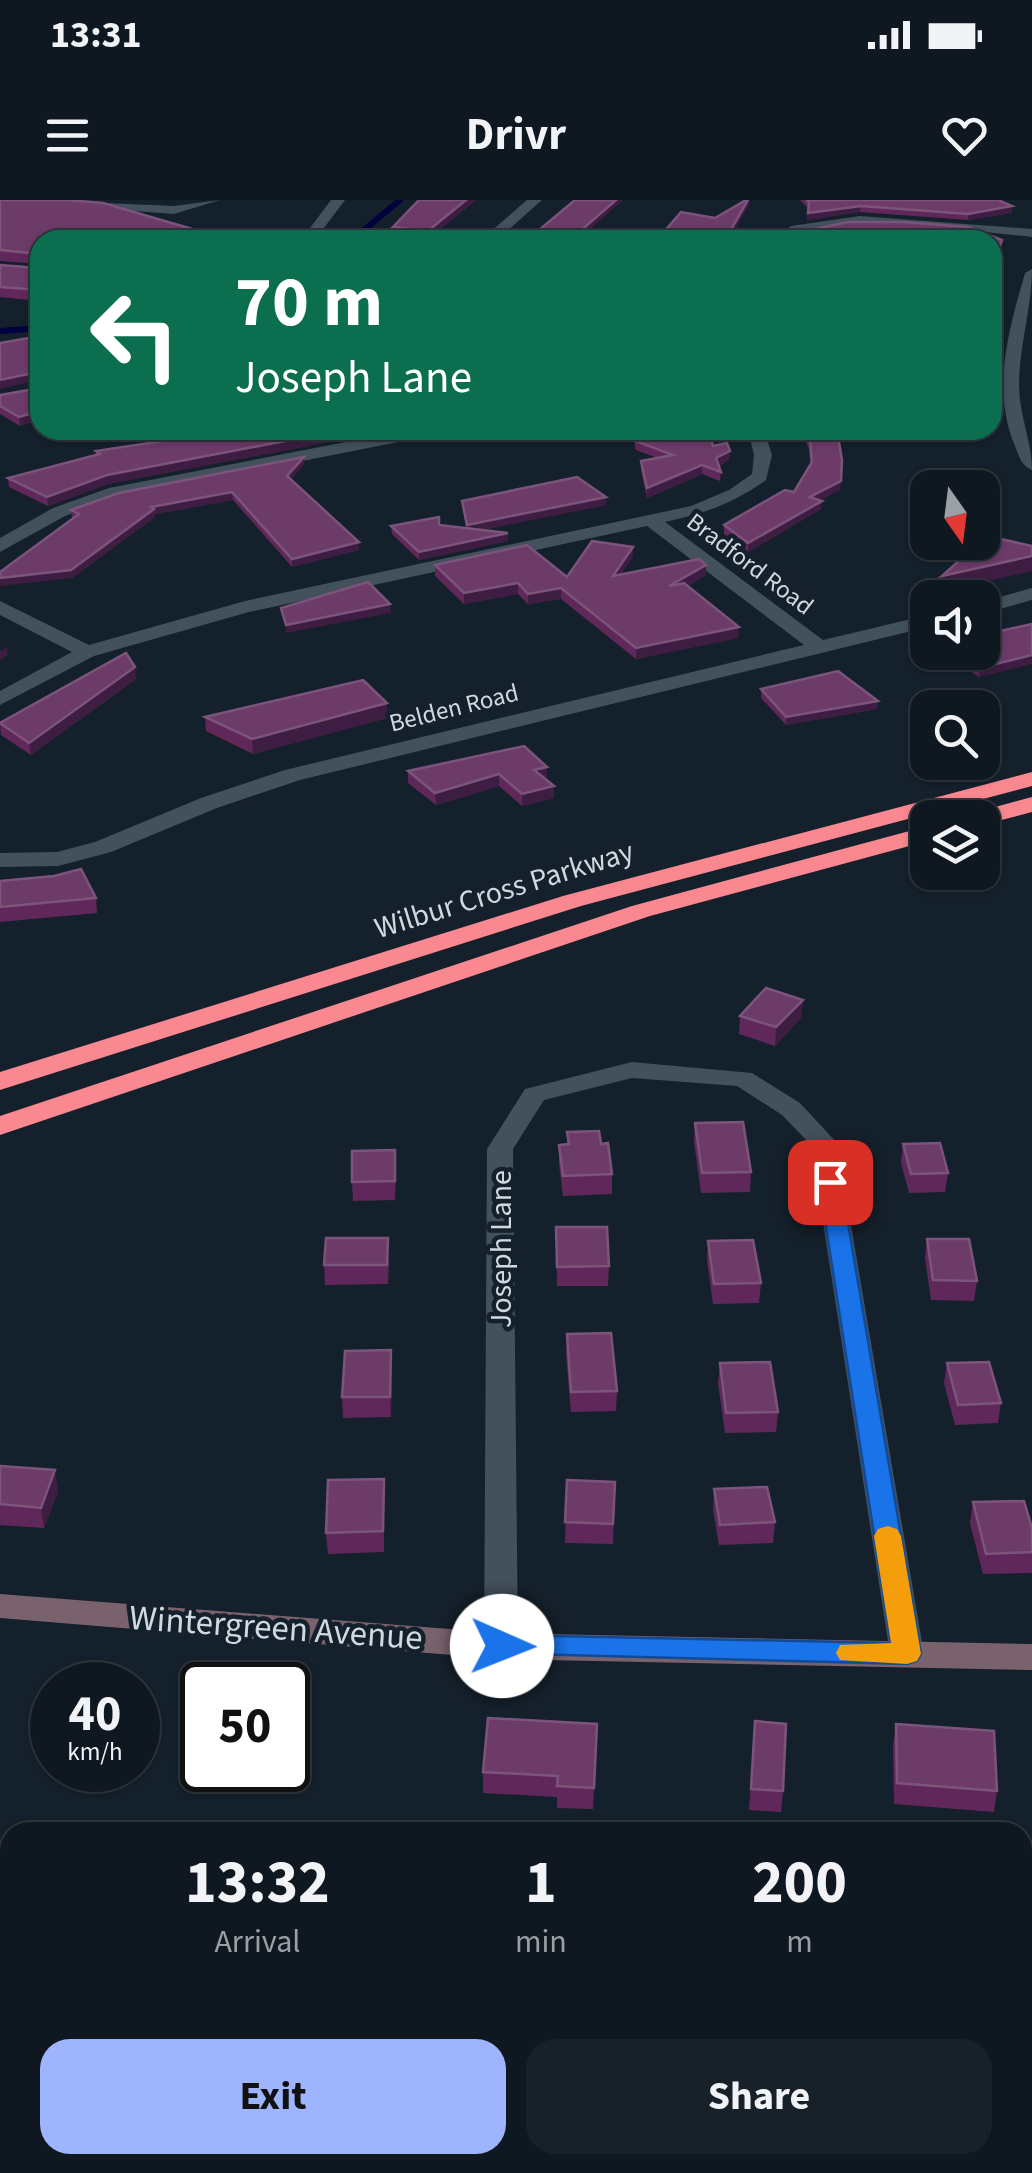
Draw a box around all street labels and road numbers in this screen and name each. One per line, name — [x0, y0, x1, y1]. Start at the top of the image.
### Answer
street label: Bradford Road — [679, 504, 821, 624]
street label: Belden Road — [386, 675, 522, 741]
street label: Wilbur Cross Parkway — [369, 830, 639, 950]
street label: Joseph Lane — [480, 1170, 523, 1328]
street label: Wintergreen Avenue — [128, 1593, 424, 1663]

